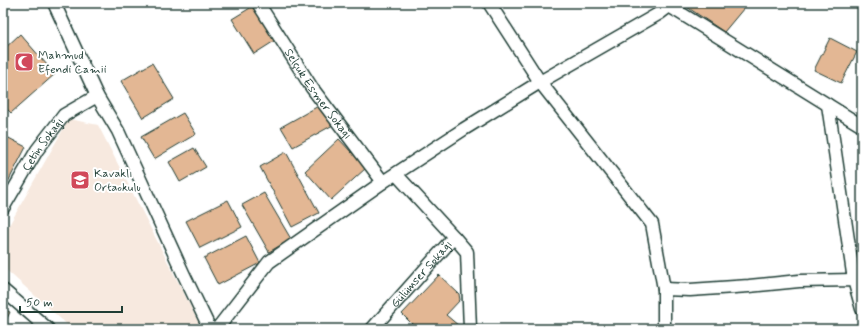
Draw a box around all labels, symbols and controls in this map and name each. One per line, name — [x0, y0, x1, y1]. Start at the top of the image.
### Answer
street label: Selçuk Esmer Sokağı — [280, 46, 355, 143]
place label: Mahmud Efendi Camii — [38, 48, 107, 78]
mosque icon: Mahmud Efendi Camii — [13, 51, 35, 73]
street label: Çetin Sokağı — [19, 115, 68, 175]
place label: Kavaklı Ortaokulu — [94, 166, 141, 196]
school or university icon: Kavaklı Ortaokulu — [69, 169, 91, 191]
street label: Gülümser Sokağı — [388, 237, 456, 312]
scale bar — [20, 288, 122, 314]
text: 50 m — [26, 295, 53, 311]

